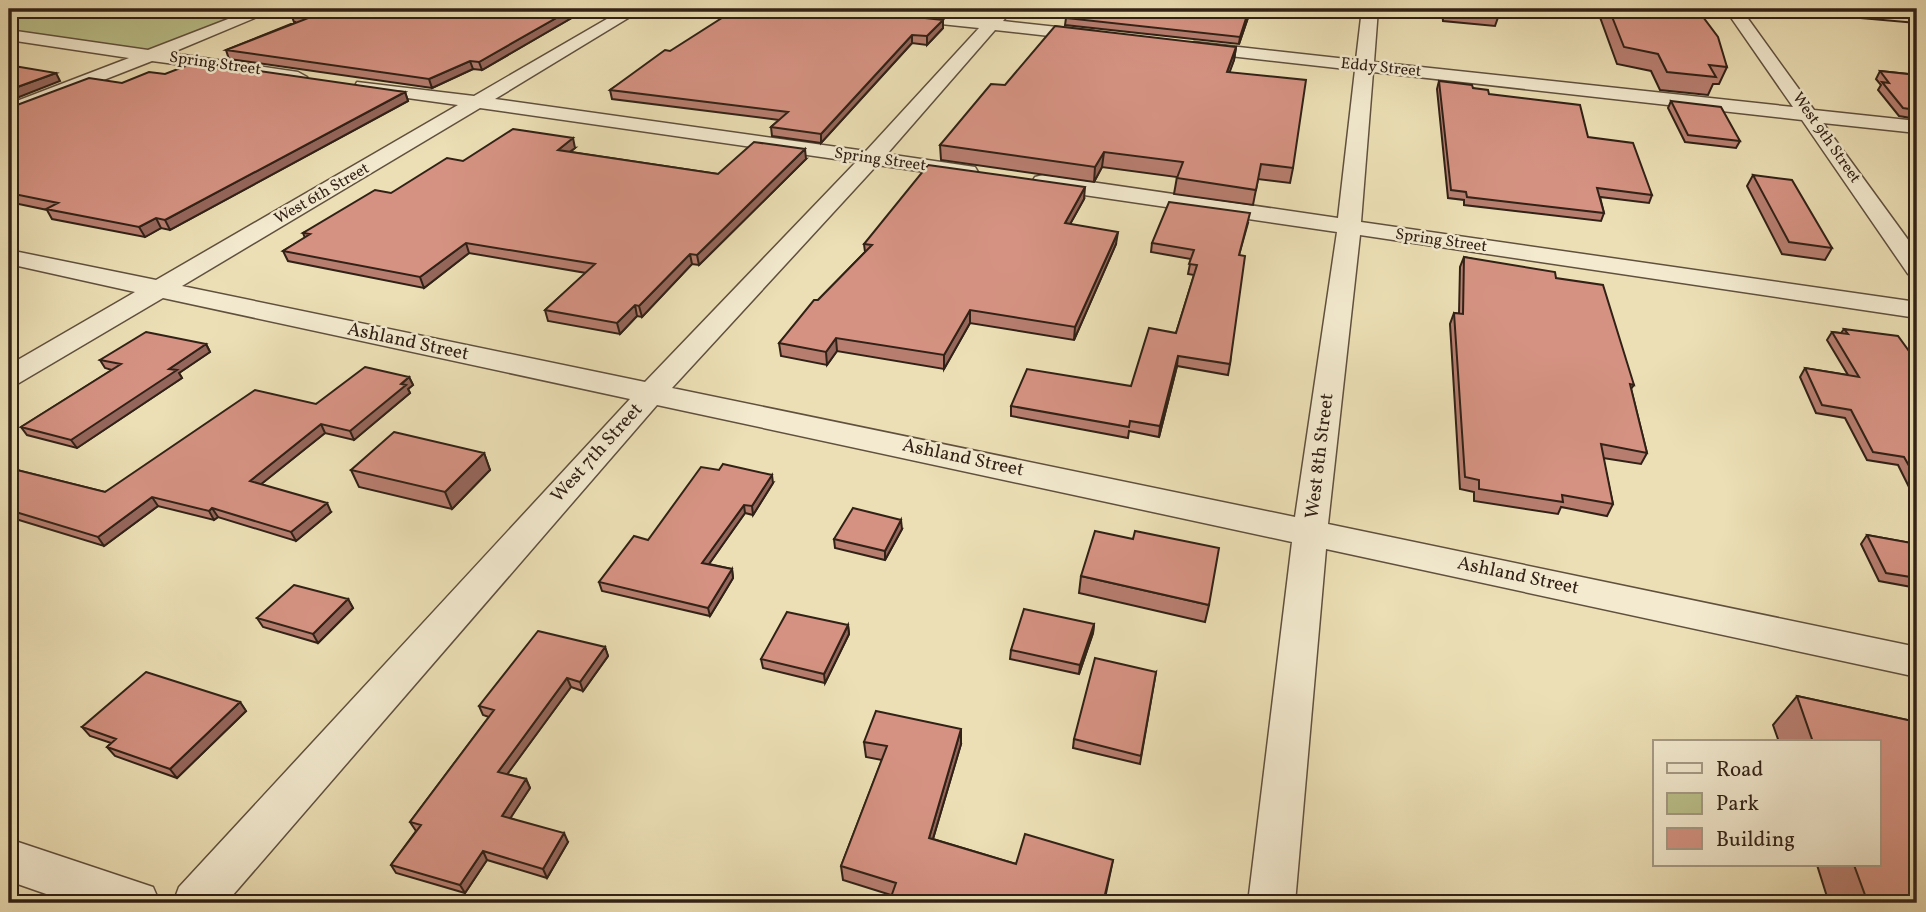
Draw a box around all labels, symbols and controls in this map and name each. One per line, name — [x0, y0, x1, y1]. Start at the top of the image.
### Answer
street label: Spring Street — [168, 47, 263, 81]
street label: Eddy Street — [1340, 53, 1423, 83]
street label: West 9th Street — [1786, 88, 1866, 188]
street label: Spring Street — [833, 143, 928, 177]
street label: West 6th Street — [270, 158, 374, 230]
street label: Spring Street — [1394, 224, 1489, 258]
street label: Ashland Street — [345, 316, 471, 368]
street label: West 8th Street — [1299, 391, 1341, 520]
street label: West 7th Street — [545, 397, 649, 508]
street label: Ashland Street — [900, 432, 1026, 484]
street label: Ashland Street — [1455, 550, 1581, 602]
legend — [1653, 740, 1881, 866]
text: Road — [1716, 756, 1763, 785]
text: Park — [1716, 790, 1759, 819]
text: Building — [1716, 826, 1795, 855]

